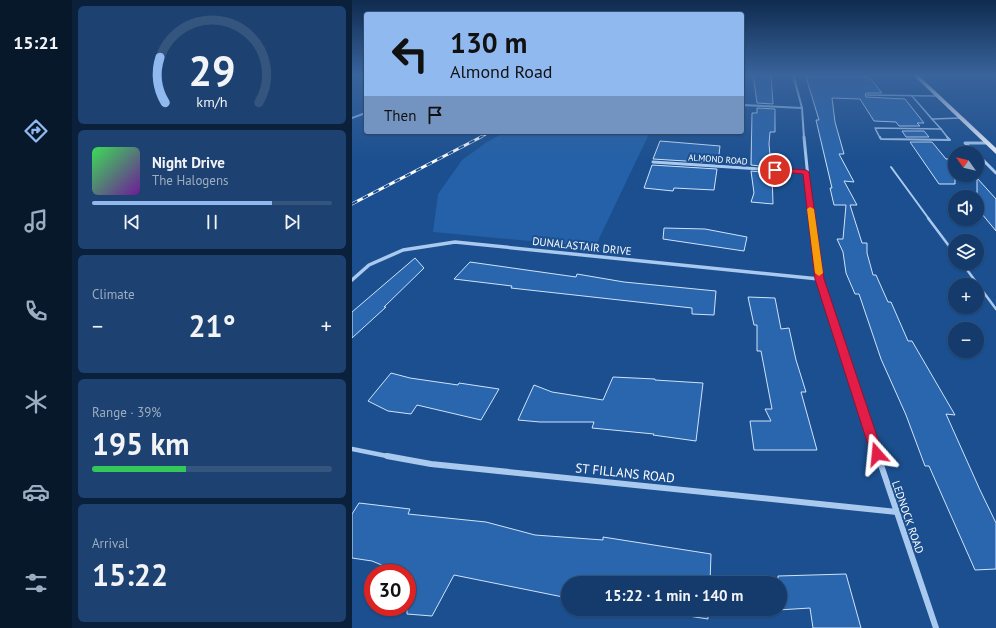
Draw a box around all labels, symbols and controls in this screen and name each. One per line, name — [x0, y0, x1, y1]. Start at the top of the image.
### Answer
text: 130 m — [450, 24, 527, 61]
icon: left — [384, 28, 436, 80]
text: 15:21 — [13, 31, 59, 54]
text: 29 — [188, 44, 236, 97]
text: Almond Road — [450, 60, 553, 83]
text: km/h — [196, 92, 228, 111]
icon: arrive — [424, 104, 446, 126]
text: Then — [384, 106, 416, 125]
icon: directions — [22, 117, 50, 145]
north arrow — [948, 146, 984, 182]
map controls — [948, 146, 984, 358]
street label: ALMOND ROAD — [688, 151, 748, 167]
text: Night Drive — [152, 153, 225, 172]
pin — [758, 153, 792, 187]
icon: arrive — [764, 159, 786, 181]
text: The Halogens — [152, 172, 229, 189]
button: sound — [948, 190, 984, 226]
icon: music — [22, 207, 50, 235]
icon: previous — [121, 211, 143, 233]
icon: pause — [201, 211, 223, 233]
icon: next — [281, 211, 303, 233]
street label: DUNALASTAIR DRIVE — [532, 234, 632, 258]
button: layers — [948, 234, 984, 270]
button: + — [948, 278, 984, 314]
text: Climate — [92, 286, 135, 303]
icon: phone — [22, 297, 50, 325]
text: 21° — [188, 306, 236, 345]
text: − — [92, 312, 103, 340]
text: + — [321, 312, 332, 340]
button: − — [948, 322, 984, 358]
icon: climate — [22, 388, 50, 416]
text: Range · 39% — [92, 404, 161, 421]
text: 195 km — [92, 424, 190, 463]
position arrow — [856, 433, 898, 475]
street label: ST FILLANS ROAD — [575, 459, 675, 487]
icon: car — [22, 478, 50, 506]
street label: LEDNOCK ROAD — [889, 479, 927, 555]
text: Arrival — [92, 535, 128, 552]
text: 15:22 — [92, 555, 168, 594]
speed limit sign: 30 — [364, 564, 416, 616]
icon: filters — [22, 569, 50, 597]
text: 15:22 · 1 min · 140 m — [605, 586, 743, 605]

